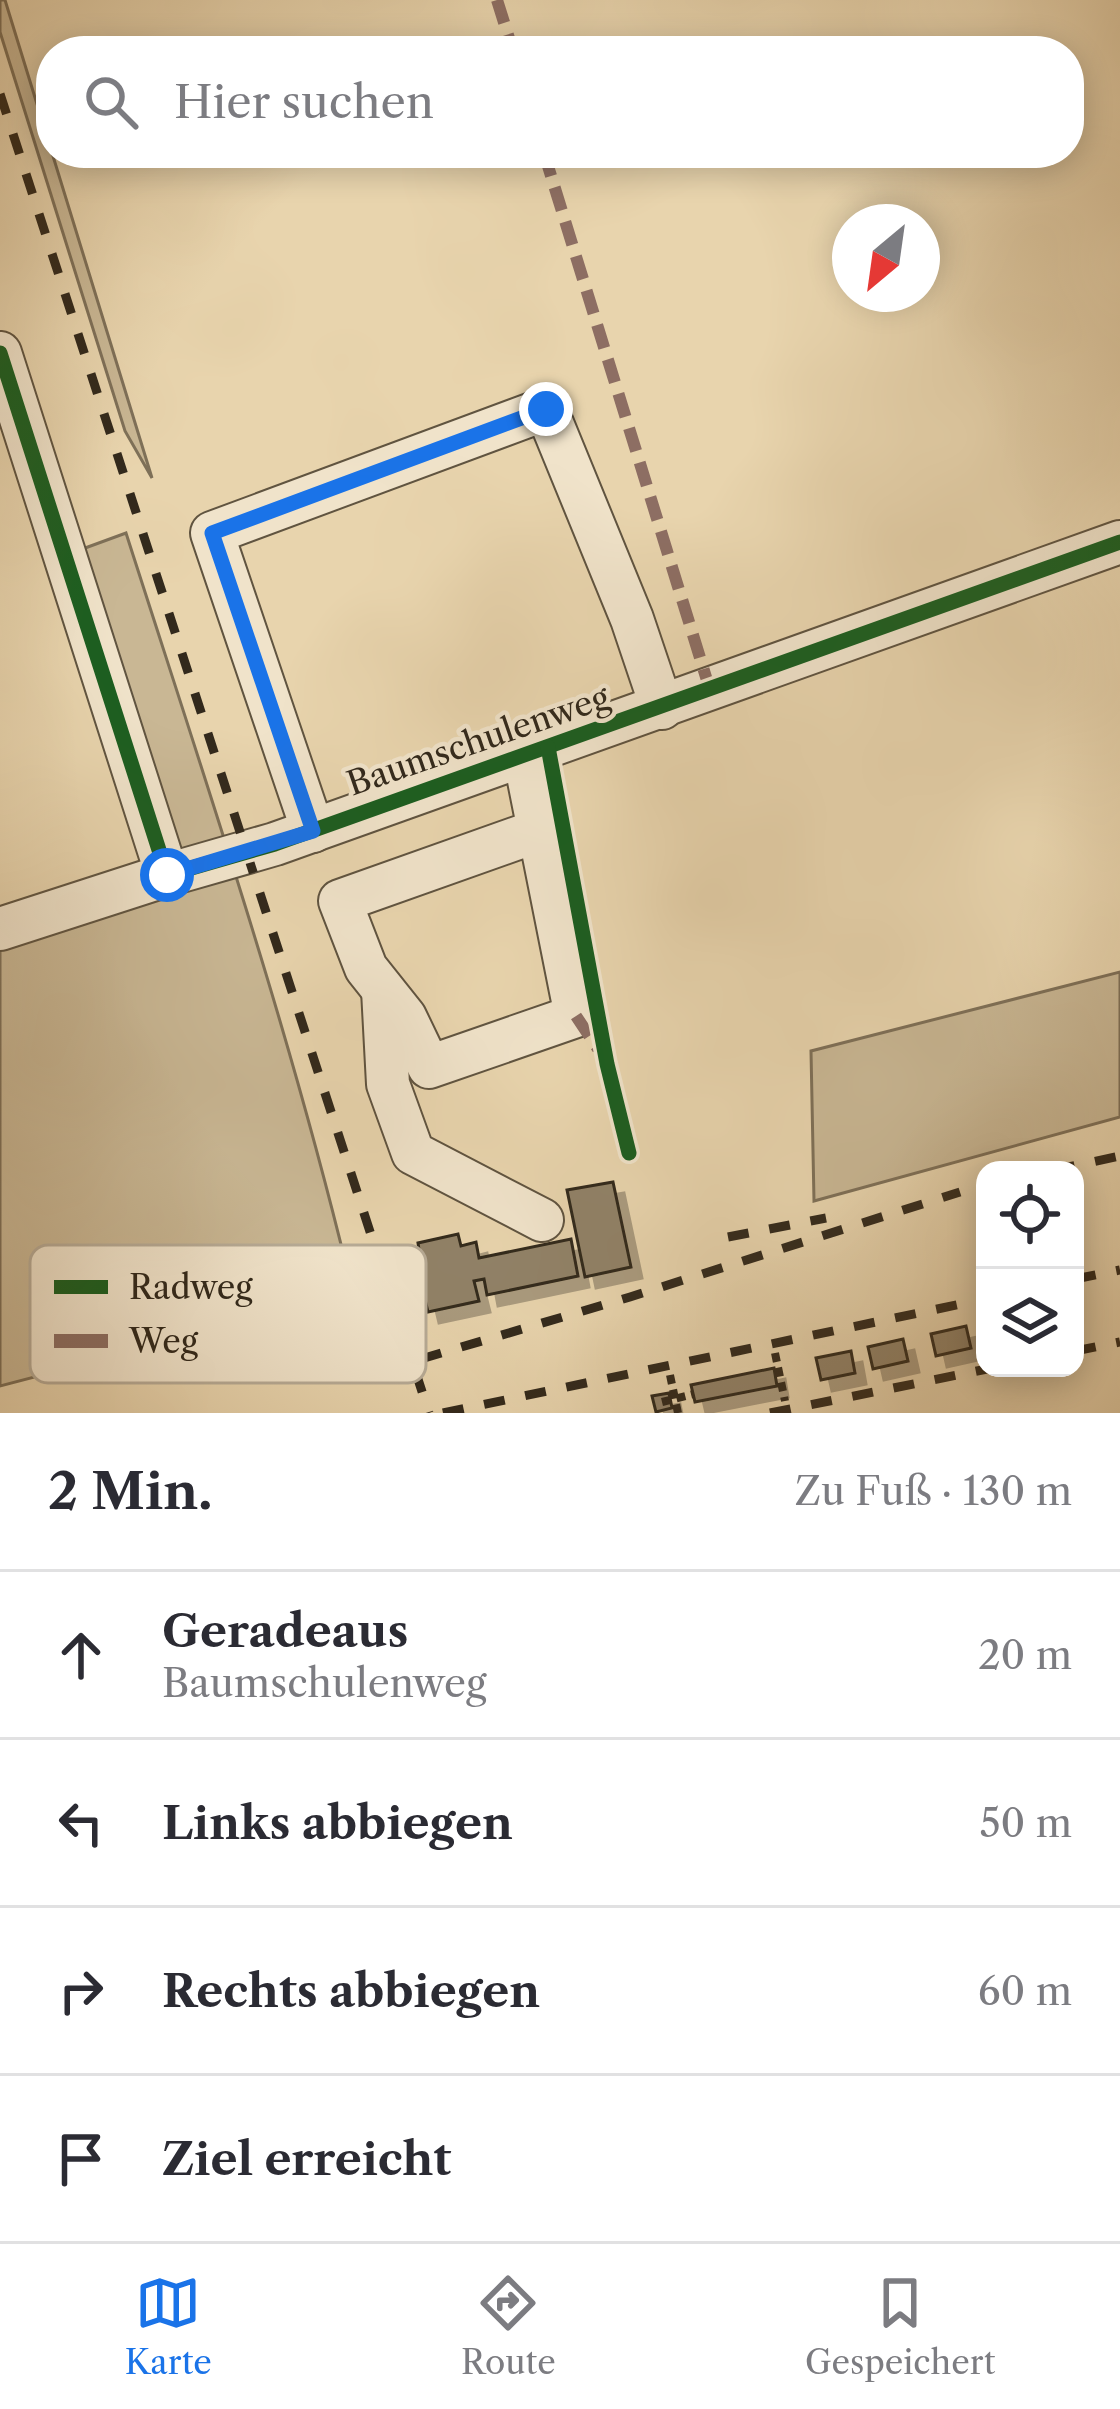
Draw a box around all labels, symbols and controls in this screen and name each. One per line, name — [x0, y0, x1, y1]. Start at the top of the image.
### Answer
search box — [36, 36, 1084, 168]
icon: search — [78, 69, 144, 135]
text: Hier suchen — [174, 74, 434, 130]
north arrow — [832, 204, 940, 312]
route end — [519, 382, 573, 436]
street label: Baumschulenweg — [342, 676, 615, 805]
route start — [140, 848, 194, 902]
map controls — [976, 1161, 1084, 1377]
button: locate — [976, 1161, 1084, 1269]
legend — [30, 1245, 426, 1383]
text: Radweg — [129, 1267, 253, 1308]
button: layers — [976, 1269, 1084, 1377]
text: Weg — [128, 1321, 199, 1362]
text: 2 Min. — [48, 1460, 212, 1522]
text: Zu Fuß · 130 m — [795, 1467, 1072, 1515]
text: Geradeaus — [162, 1603, 408, 1659]
icon: ahead — [48, 1622, 114, 1688]
text: 20 m — [978, 1631, 1072, 1679]
text: Baumschulenweg — [162, 1659, 487, 1707]
icon: left — [48, 1790, 114, 1856]
text: Links abbiegen — [162, 1795, 513, 1851]
text: 50 m — [979, 1799, 1072, 1847]
icon: right — [48, 1958, 114, 2024]
text: Rechts abbiegen — [162, 1963, 540, 2019]
text: 60 m — [978, 1967, 1072, 2015]
icon: arrive — [48, 2126, 114, 2192]
text: Ziel erreicht — [162, 2131, 451, 2187]
tab: Karte — [125, 2270, 212, 2383]
tab: Route — [461, 2270, 556, 2383]
tab: Gespeichert — [805, 2270, 995, 2383]

